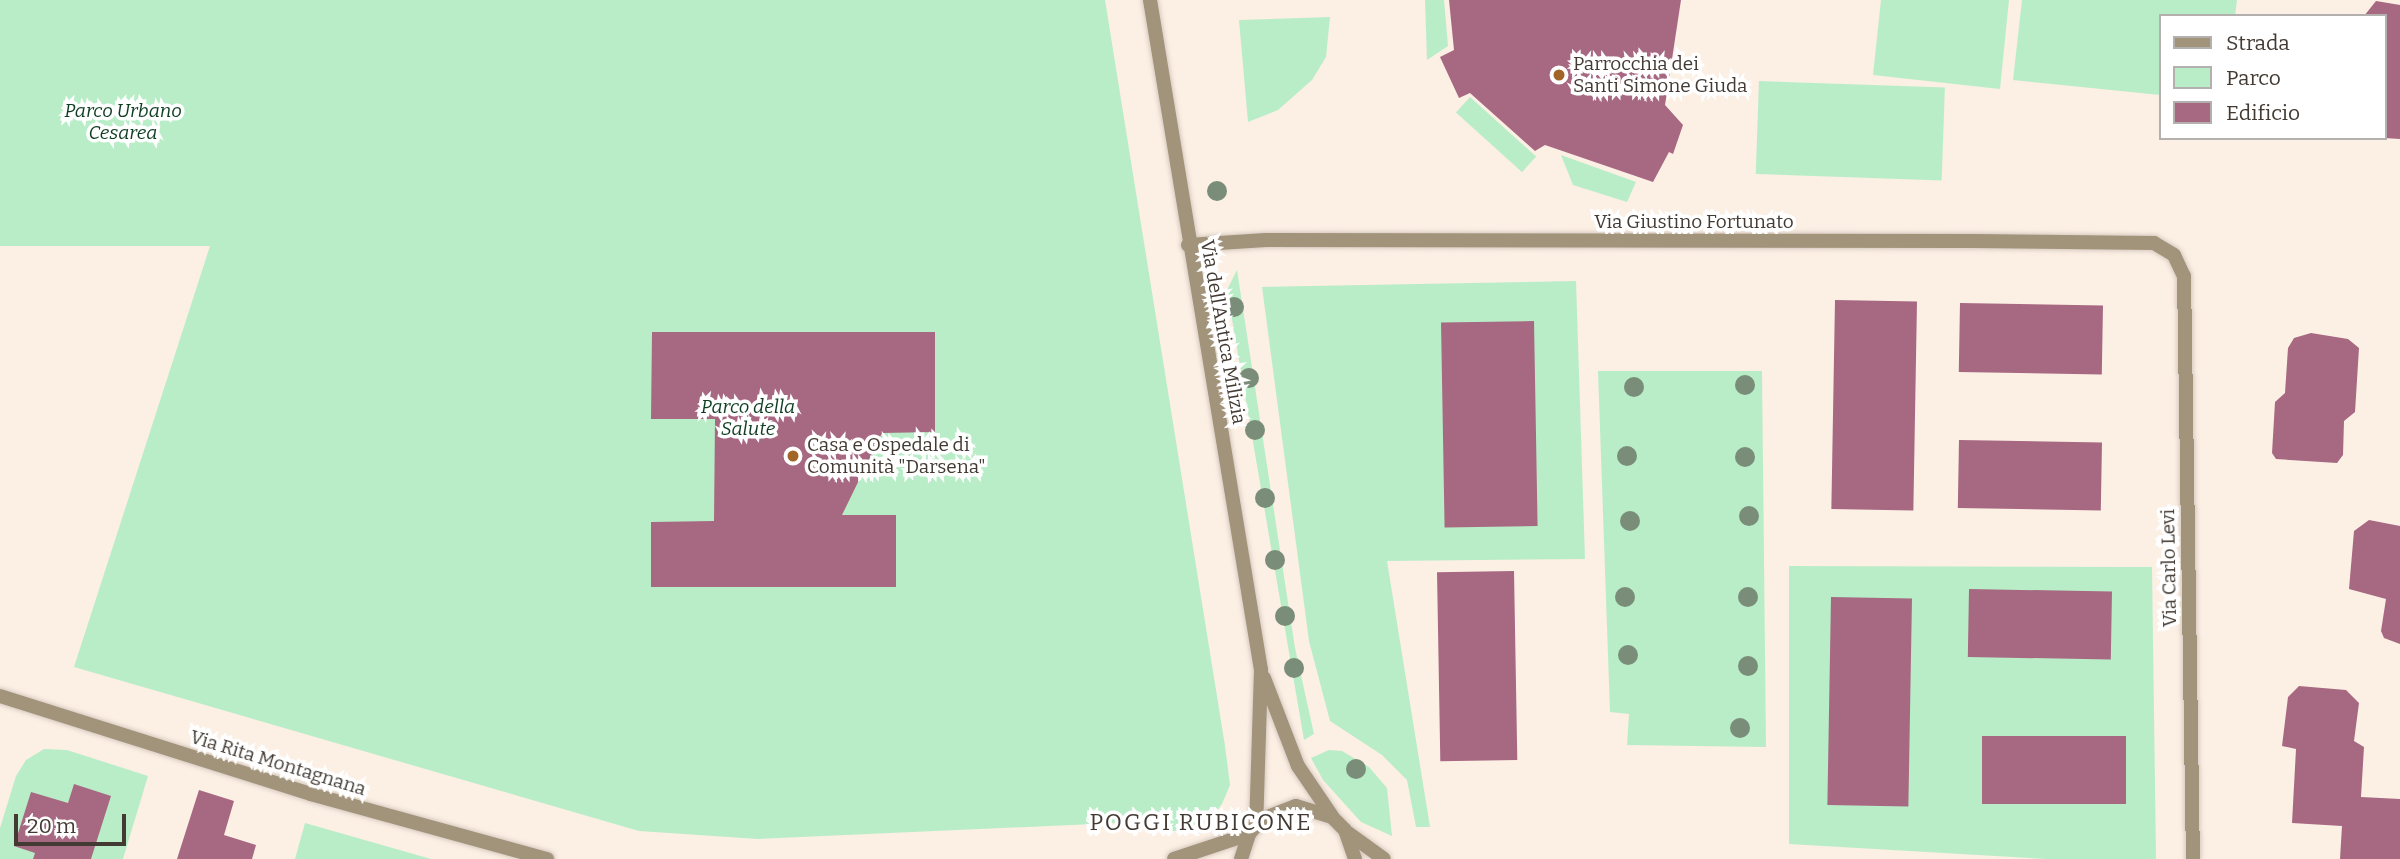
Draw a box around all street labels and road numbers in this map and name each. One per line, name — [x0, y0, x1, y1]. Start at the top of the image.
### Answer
street label: Via Giustino Fortunato — [1594, 211, 1794, 233]
street label: Via dell'Antica Milizia — [1196, 238, 1250, 426]
street label: Via Carlo Levi — [2157, 509, 2181, 627]
street label: Via Rita Montagnana — [187, 725, 369, 801]

